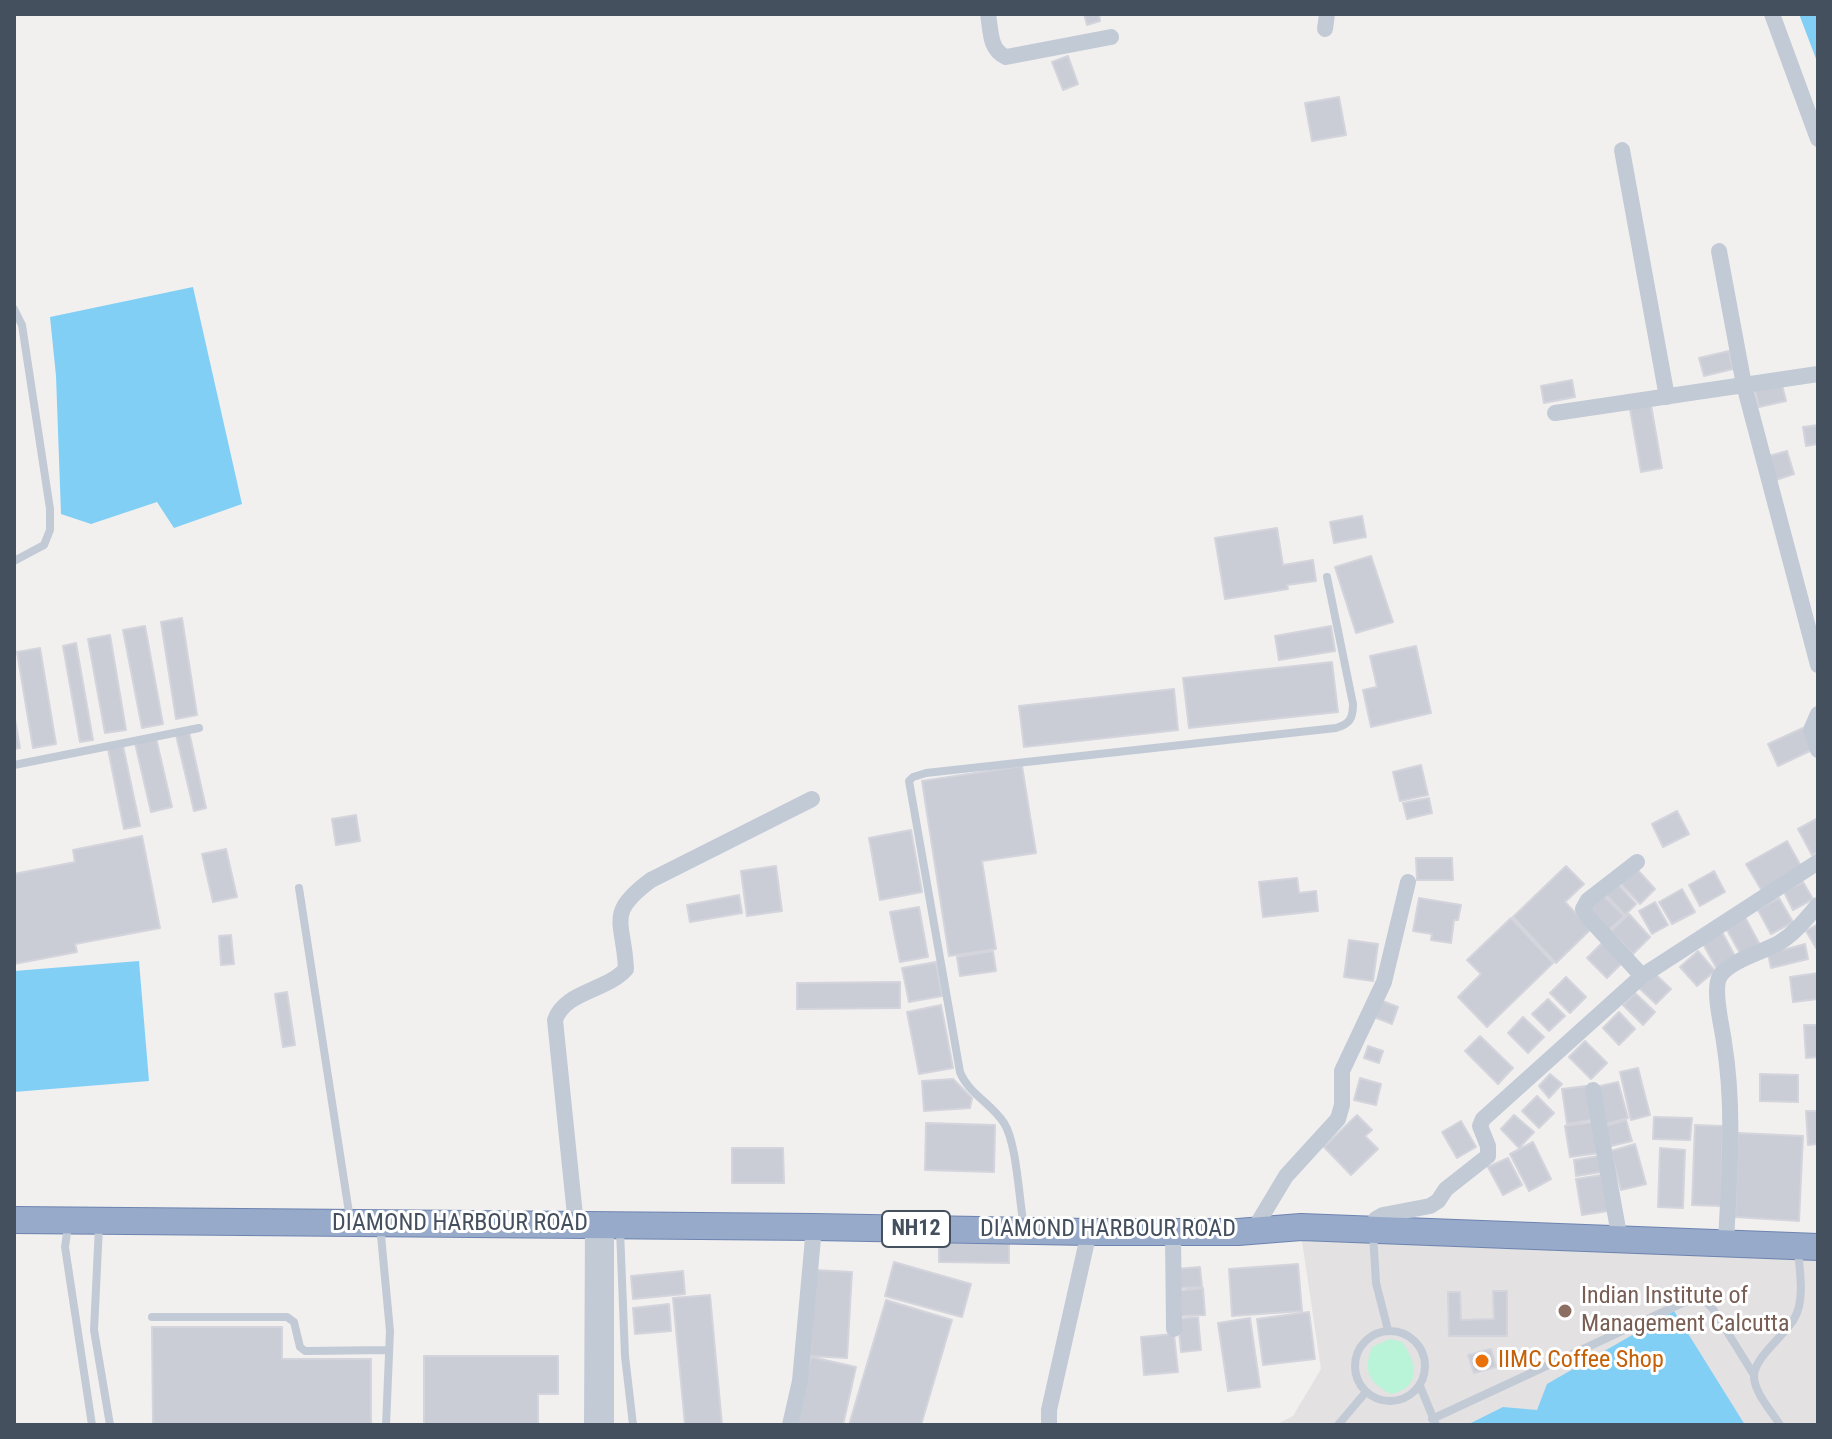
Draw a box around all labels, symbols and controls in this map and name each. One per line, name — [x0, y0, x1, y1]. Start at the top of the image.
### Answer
street label: DIAMOND HARBOUR ROAD — [332, 1210, 588, 1238]
road number: NH12 — [882, 1211, 950, 1247]
street label: DIAMOND HARBOUR ROAD — [980, 1216, 1236, 1244]
place label: Indian Institute of Management Calcutta — [1581, 1283, 1789, 1339]
marker: Indian Institute of Management Calcutta — [1556, 1302, 1574, 1320]
place label: IIMC Coffee Shop — [1498, 1347, 1664, 1375]
marker: IIMC Coffee Shop — [1473, 1352, 1491, 1370]

